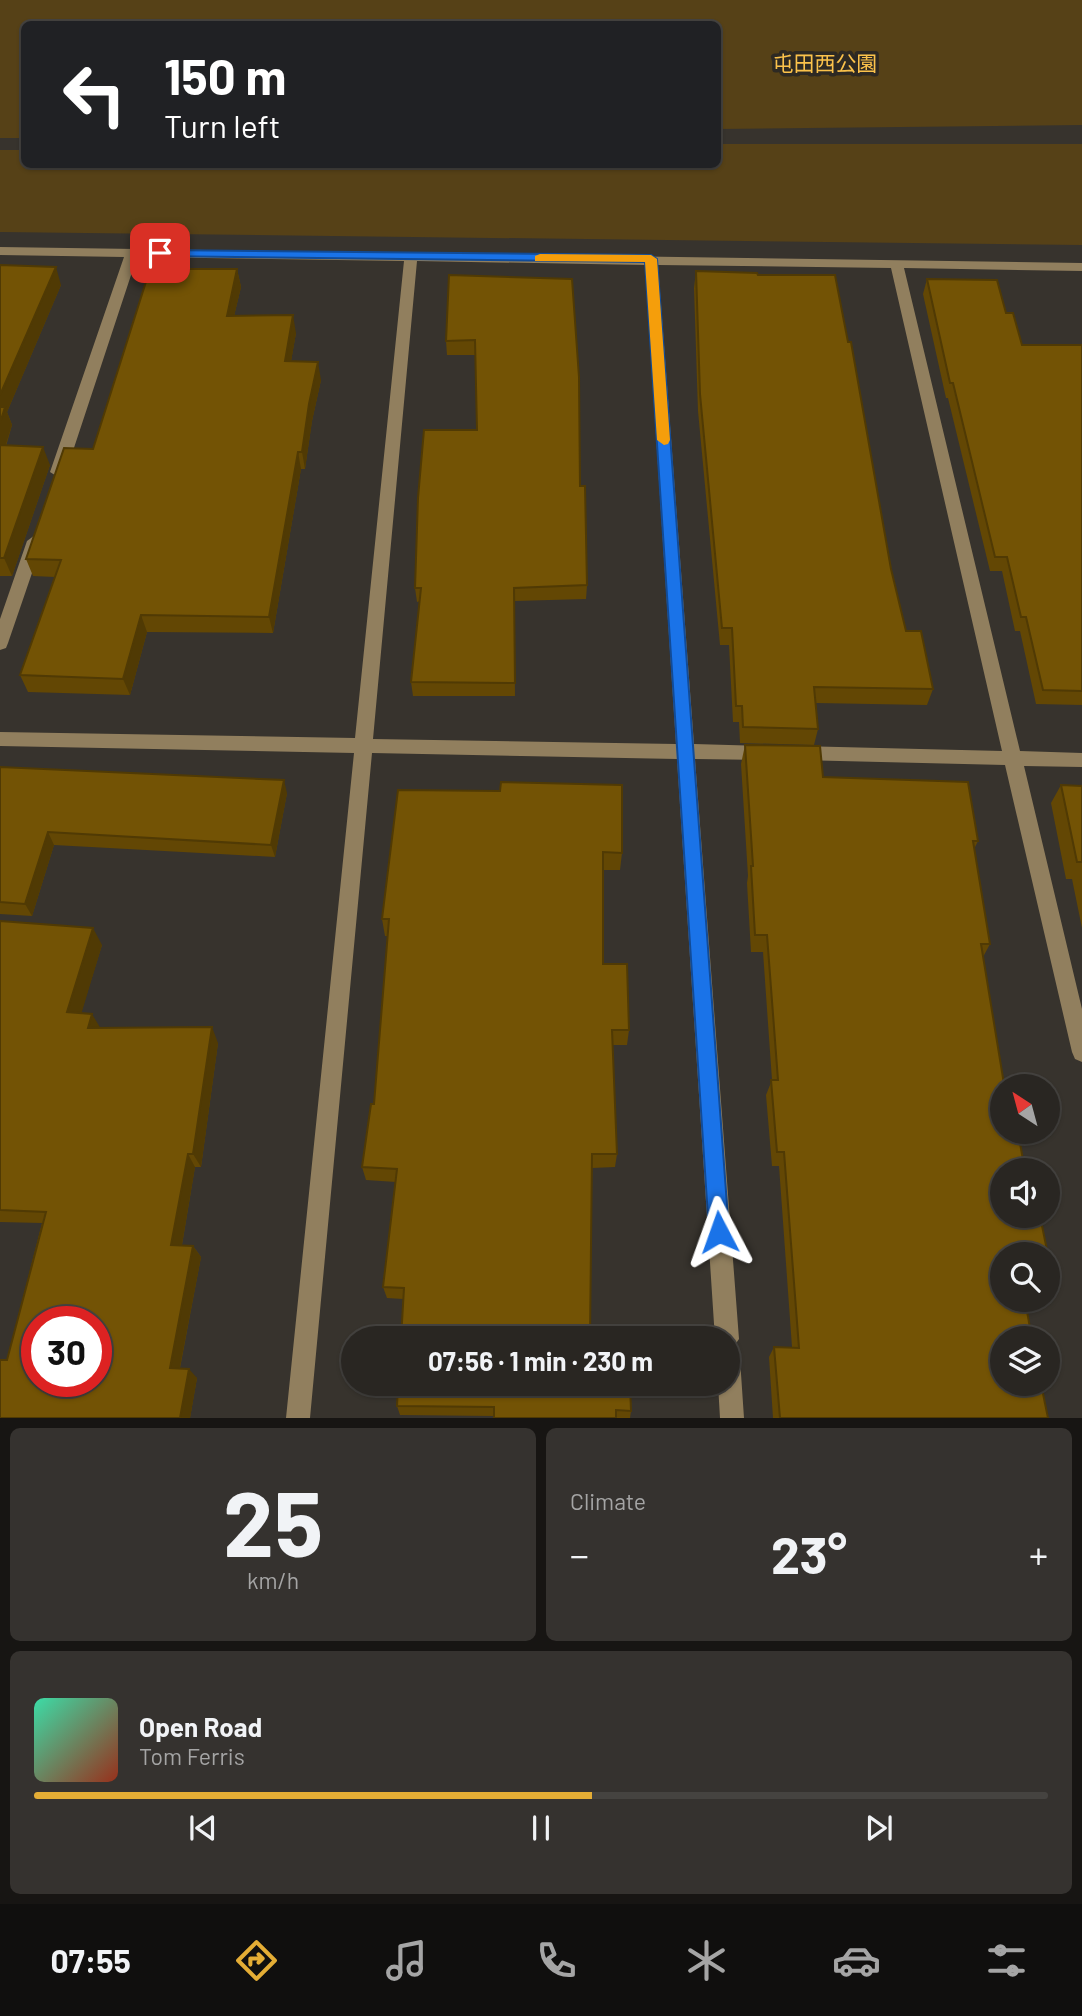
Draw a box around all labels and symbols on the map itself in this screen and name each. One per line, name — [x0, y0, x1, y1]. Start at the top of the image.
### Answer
park label: 屯田西公園 — [773, 50, 878, 75]
pin — [130, 223, 190, 283]
north arrow — [990, 1074, 1060, 1144]
position arrow — [682, 1195, 756, 1269]
speed limit sign: 30 — [21, 1306, 112, 1397]

